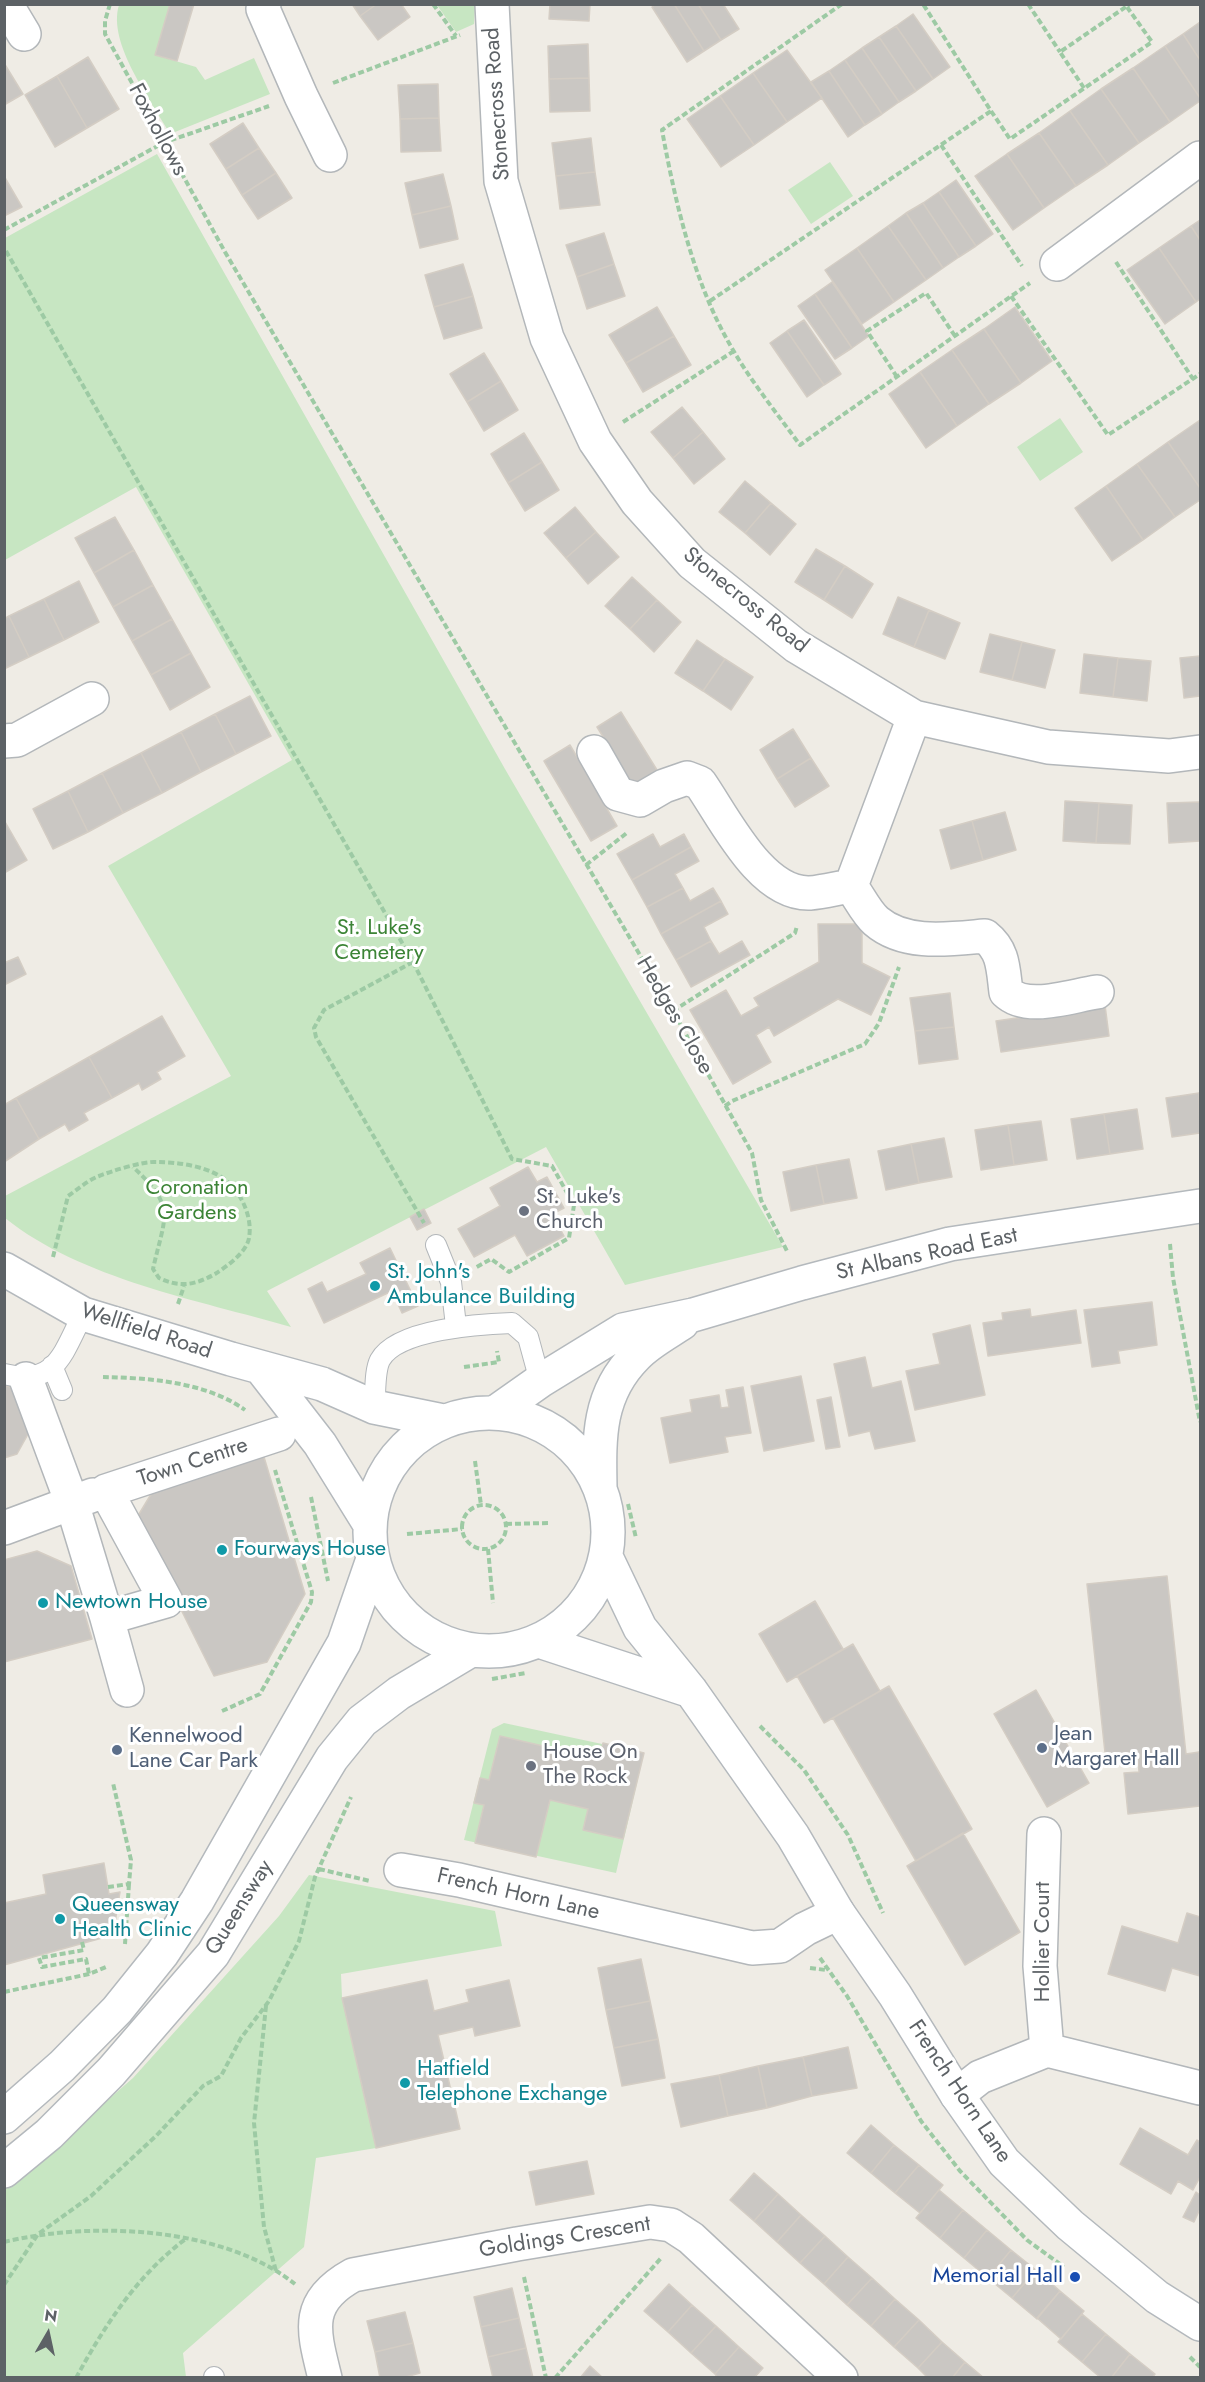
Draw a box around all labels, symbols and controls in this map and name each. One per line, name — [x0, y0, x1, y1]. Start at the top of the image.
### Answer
street label: Stonecross Road — [479, 26, 517, 182]
street label: Foxhollows — [122, 79, 192, 181]
street label: Stonecross Road — [677, 542, 813, 660]
park label: St. Luke's Cemetery — [334, 916, 424, 968]
street label: Hedges Close — [630, 953, 718, 1079]
park label: Coronation Gardens — [145, 1176, 249, 1228]
place label: St. Luke's Church — [536, 1185, 621, 1236]
marker: St. Luke's Church — [517, 1204, 531, 1218]
street label: St Albans Road East — [834, 1223, 1020, 1287]
place label: St. John's Ambulance Building — [387, 1260, 575, 1312]
marker: St. John's Ambulance Building — [368, 1279, 382, 1293]
street label: Wellfield Road — [77, 1298, 215, 1366]
street label: Town Centre — [134, 1433, 252, 1493]
place label: Fourways House — [234, 1537, 386, 1563]
marker: Fourways House — [215, 1543, 229, 1557]
place label: Newtown House — [55, 1590, 208, 1616]
marker: Newtown House — [36, 1596, 50, 1610]
place label: Jean Margaret Hall — [1054, 1722, 1180, 1774]
place label: Kennelwood Lane Car Park — [129, 1724, 258, 1776]
place label: House On The Rock — [543, 1740, 638, 1792]
marker: Jean Margaret Hall — [1035, 1741, 1049, 1755]
marker: Kennelwood Lane Car Park — [110, 1743, 124, 1757]
marker: House On The Rock — [524, 1759, 538, 1773]
street label: Queensway — [200, 1856, 280, 1960]
street label: French Horn Lane — [434, 1863, 602, 1927]
street label: Hollier Court — [1031, 1882, 1057, 2002]
place label: Queensway Health Clinic — [72, 1893, 192, 1945]
marker: Queensway Health Clinic — [53, 1912, 67, 1926]
street label: French Horn Lane — [902, 2016, 1016, 2168]
place label: Hatfield Telephone Exchange — [417, 2057, 607, 2108]
marker: Hatfield Telephone Exchange — [398, 2076, 412, 2090]
street label: Goldings Crescent — [477, 2211, 653, 2265]
place label: Memorial Hall — [933, 2264, 1063, 2290]
marker: Memorial Hall — [1068, 2270, 1082, 2284]
text: N — [43, 2303, 59, 2328]
north arrow — [18, 2304, 78, 2364]

